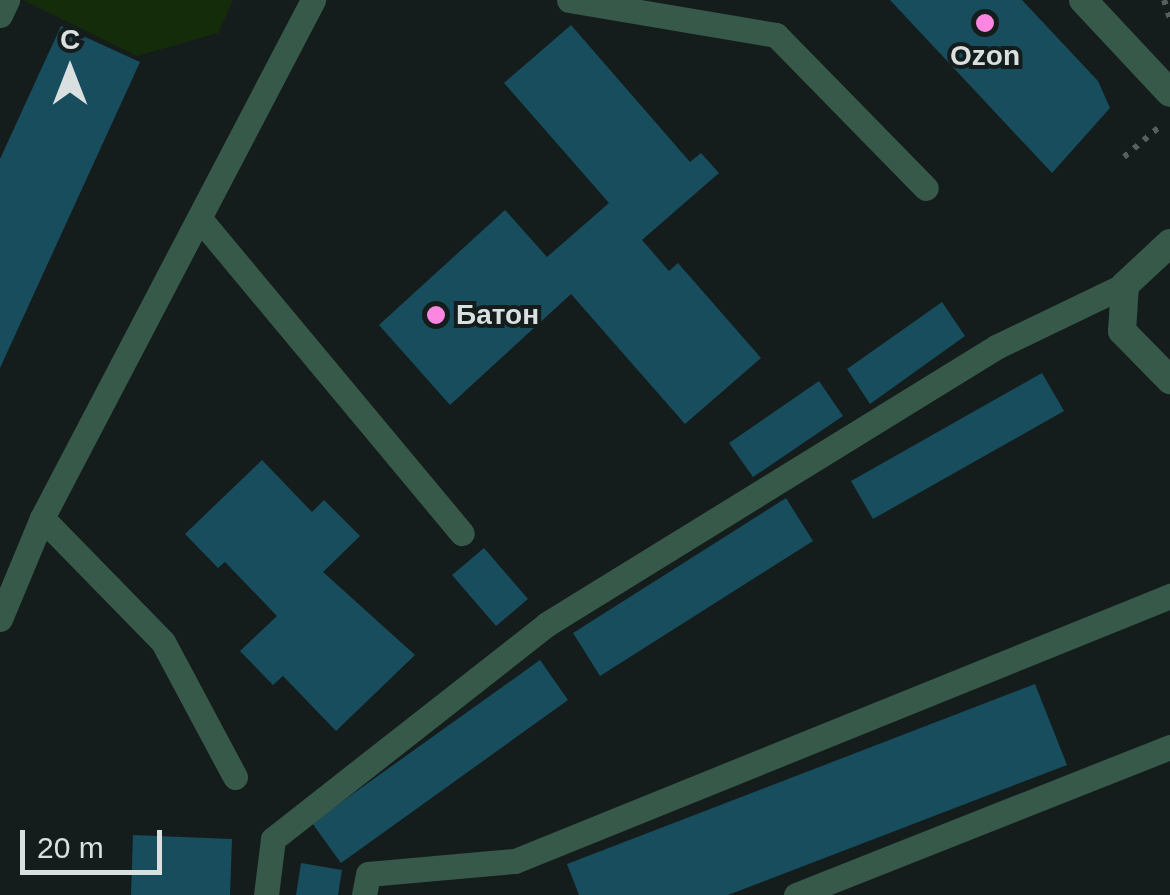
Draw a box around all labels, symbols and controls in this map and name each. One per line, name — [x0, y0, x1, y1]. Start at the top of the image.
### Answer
marker: Ozon — [974, 12, 996, 34]
north arrow — [20, 20, 120, 120]
text: С — [60, 24, 80, 55]
place label: Ozon — [950, 39, 1020, 73]
place label: Батон — [456, 298, 539, 332]
marker: Батон — [425, 304, 447, 326]
scale bar — [25, 810, 168, 872]
text: 20 m — [37, 831, 104, 864]

